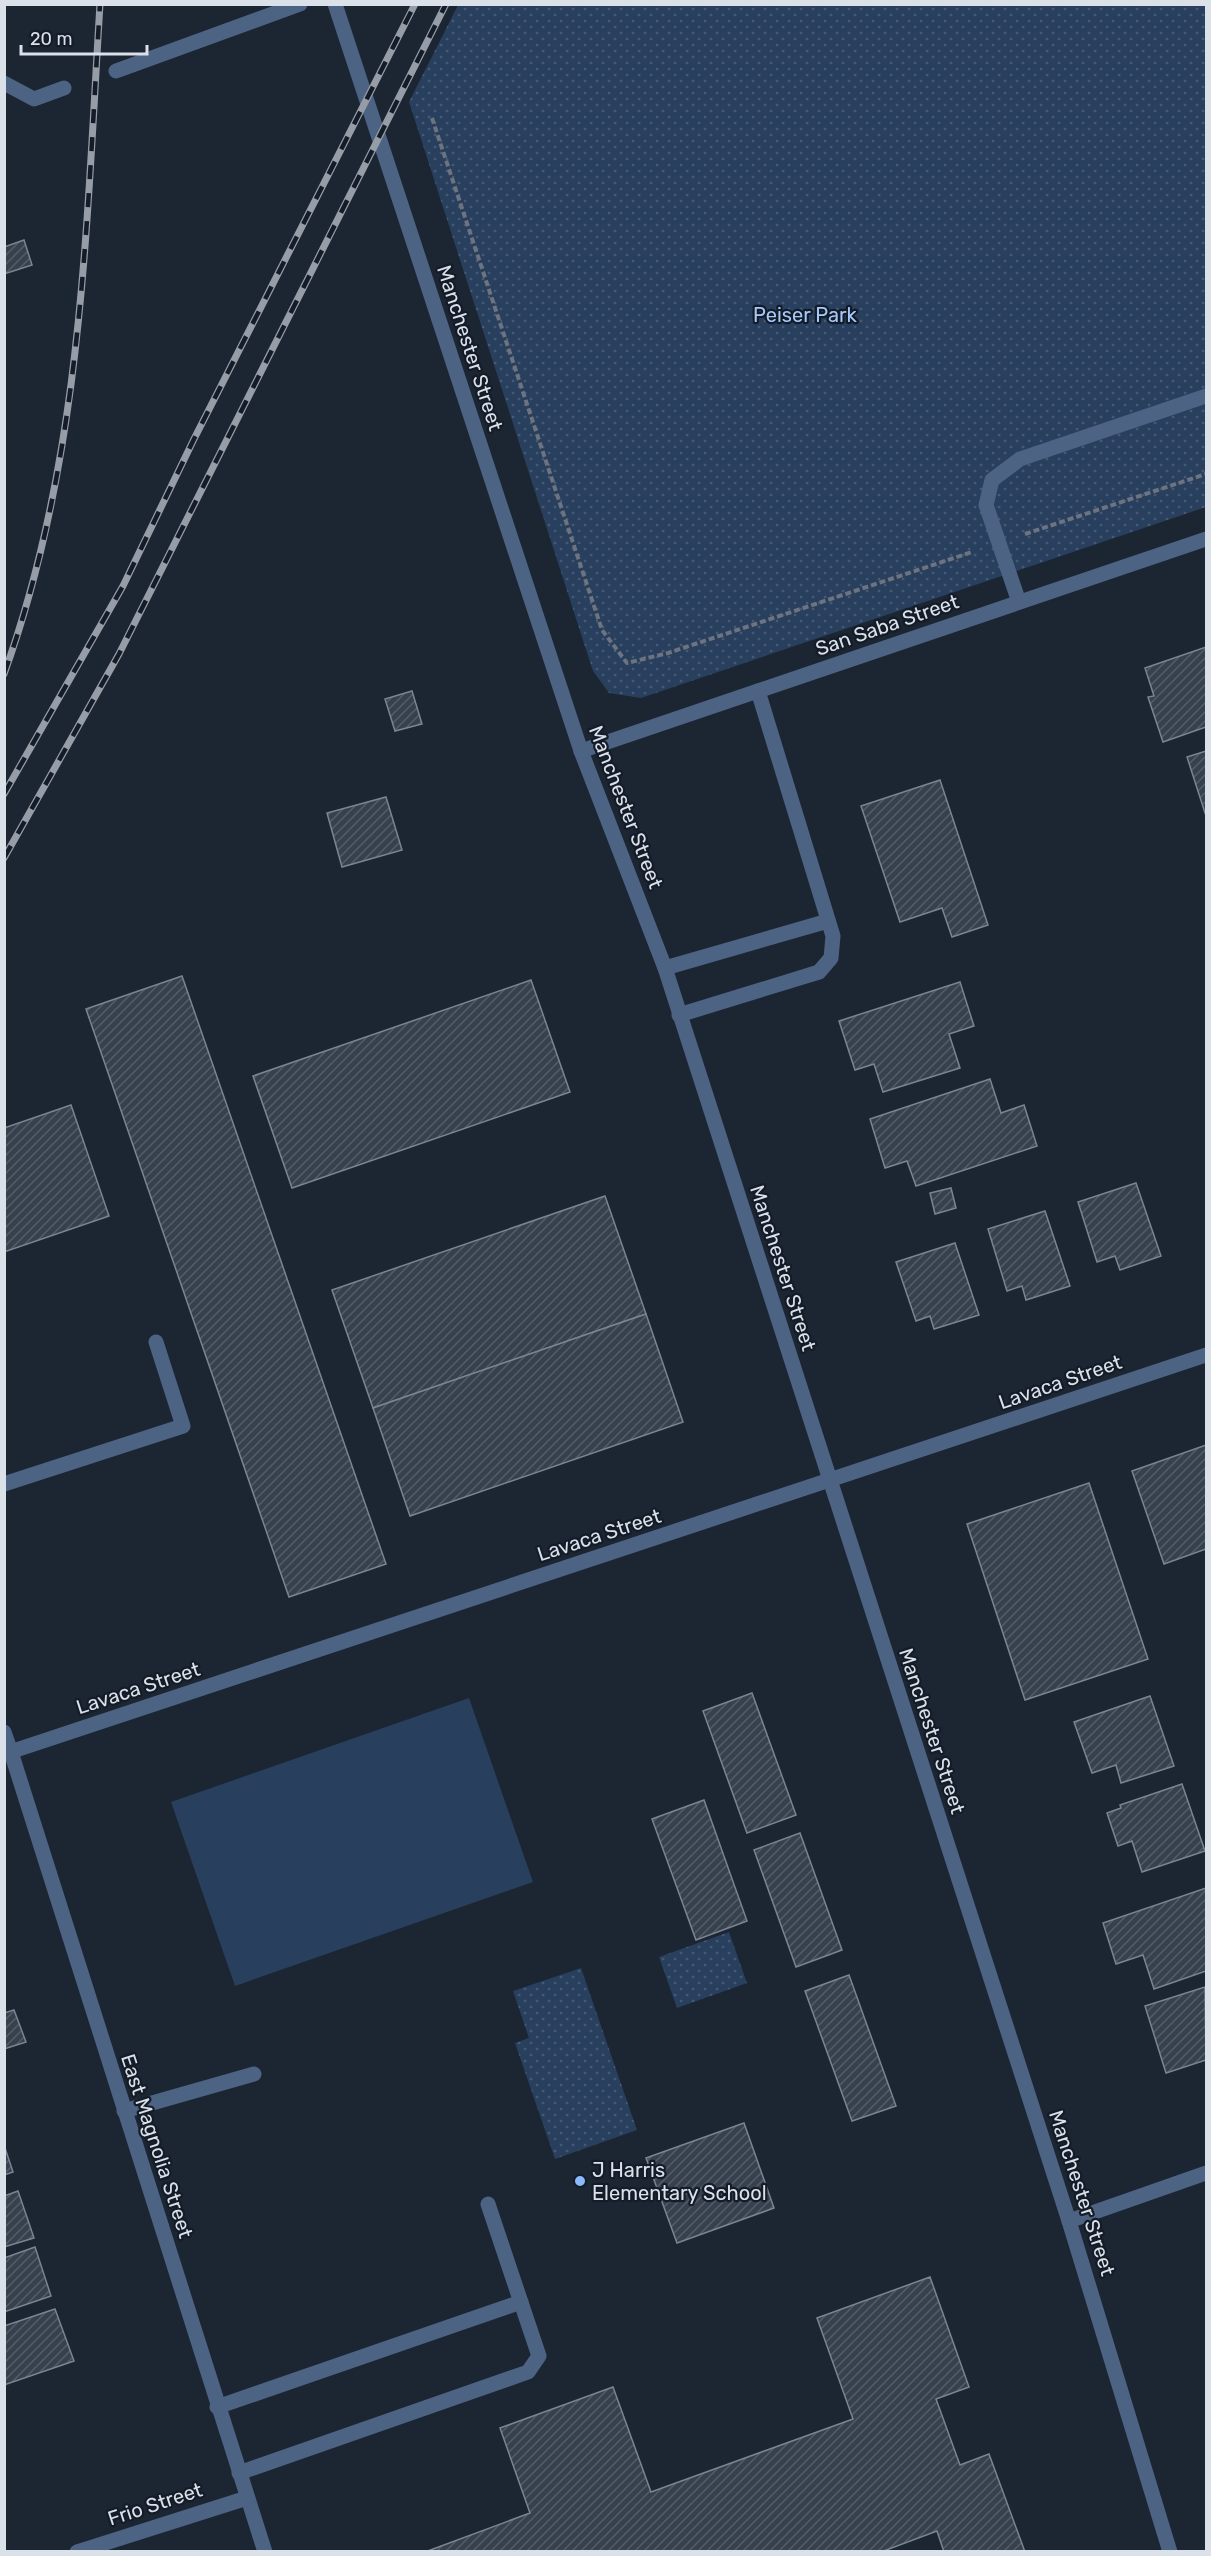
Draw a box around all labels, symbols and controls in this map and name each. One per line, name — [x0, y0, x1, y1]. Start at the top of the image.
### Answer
scale bar — [21, 18, 147, 56]
text: 20 m — [30, 28, 72, 50]
street label: Manchester Street — [432, 262, 508, 434]
park label: Peiser Park — [753, 303, 858, 327]
street label: San Saba Street — [812, 589, 962, 661]
street label: Manchester Street — [584, 722, 668, 892]
street label: Manchester Street — [745, 1182, 821, 1354]
street label: Lavaca Street — [995, 1350, 1125, 1414]
street label: Lavaca Street — [534, 1504, 664, 1566]
street label: Manchester Street — [894, 1645, 970, 1817]
street label: Lavaca Street — [73, 1657, 203, 1719]
street label: East Magnolia Street — [116, 2051, 198, 2241]
street label: Manchester Street — [1044, 2107, 1120, 2279]
place label: J Harris Elementary School — [592, 2158, 767, 2205]
marker: J Harris Elementary School — [573, 2174, 587, 2188]
street label: Frio Street — [105, 2477, 205, 2531]

